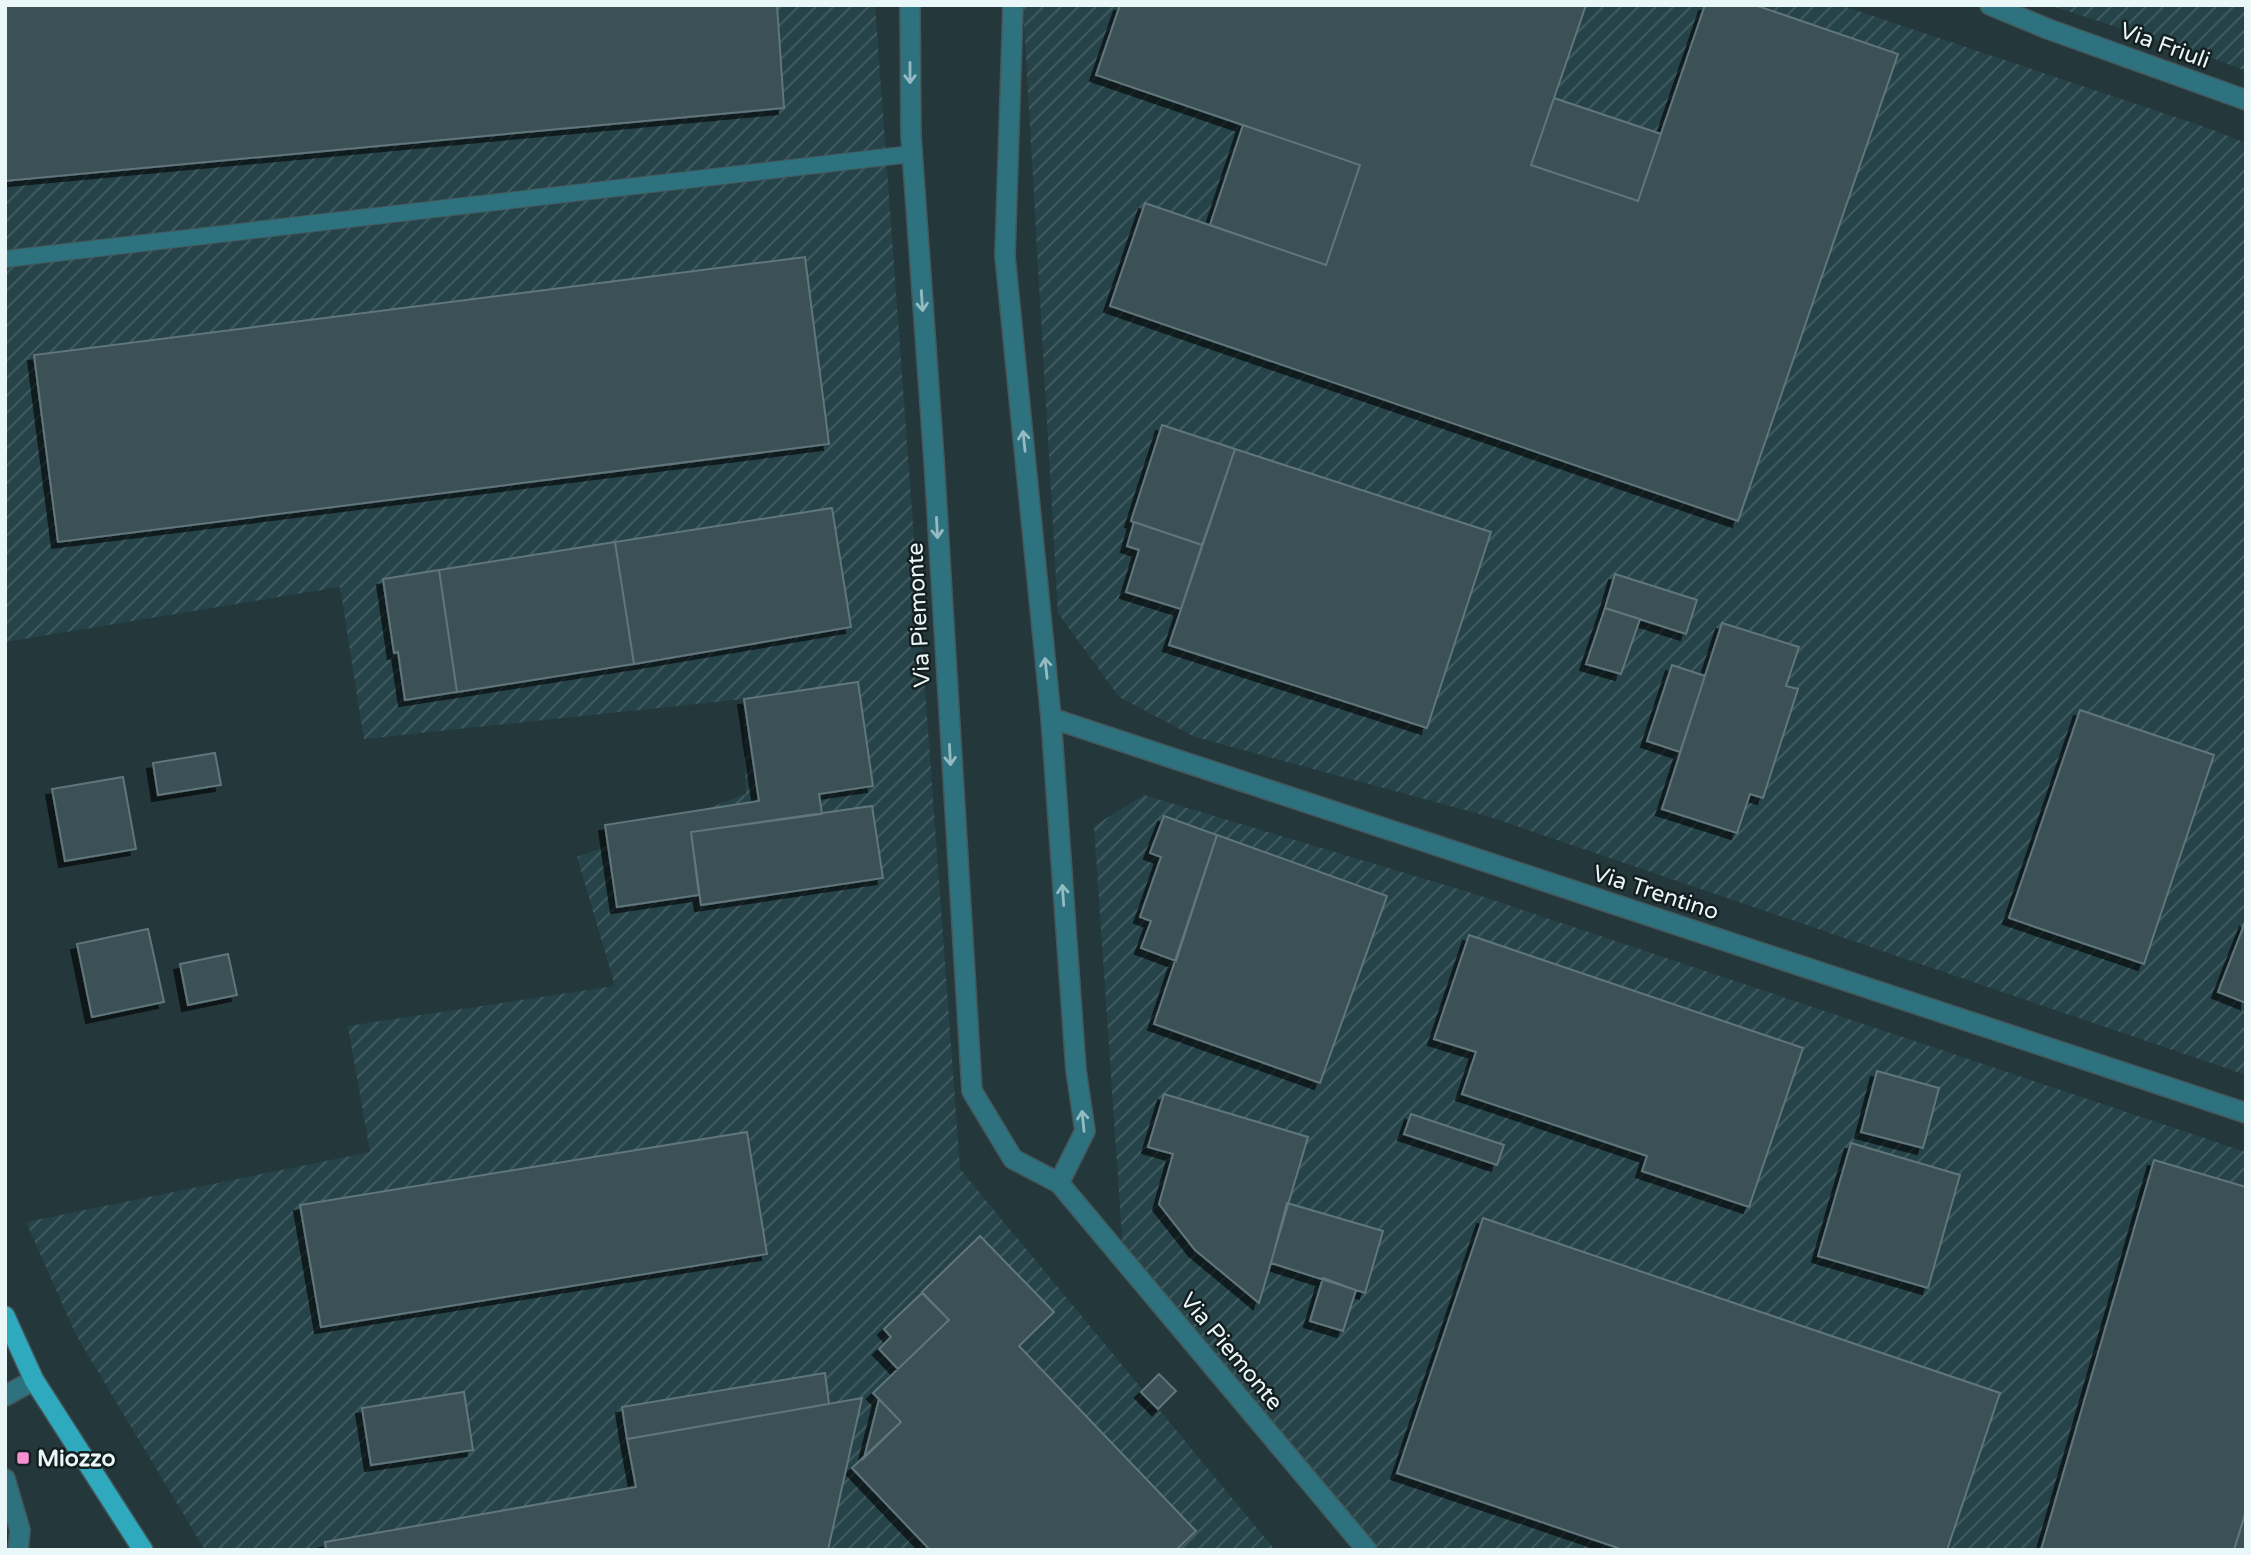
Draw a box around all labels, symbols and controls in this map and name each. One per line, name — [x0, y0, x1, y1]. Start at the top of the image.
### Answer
street label: Via Friuli — [2116, 17, 2213, 75]
one-way arrow — [903, 62, 917, 85]
one-way arrow — [916, 289, 929, 311]
one-way arrow — [1017, 431, 1030, 453]
one-way arrow — [931, 516, 944, 539]
street label: Via Piemonte — [901, 542, 937, 688]
one-way arrow — [1040, 657, 1053, 680]
one-way arrow — [944, 743, 957, 766]
street label: Via Trentino — [1589, 859, 1722, 926]
one-way arrow — [1057, 883, 1070, 906]
one-way arrow — [1076, 1110, 1089, 1133]
street label: Via Piemonte — [1174, 1287, 1289, 1416]
place label: Miozzo — [37, 1445, 116, 1473]
marker: Miozzo — [15, 1450, 31, 1466]

